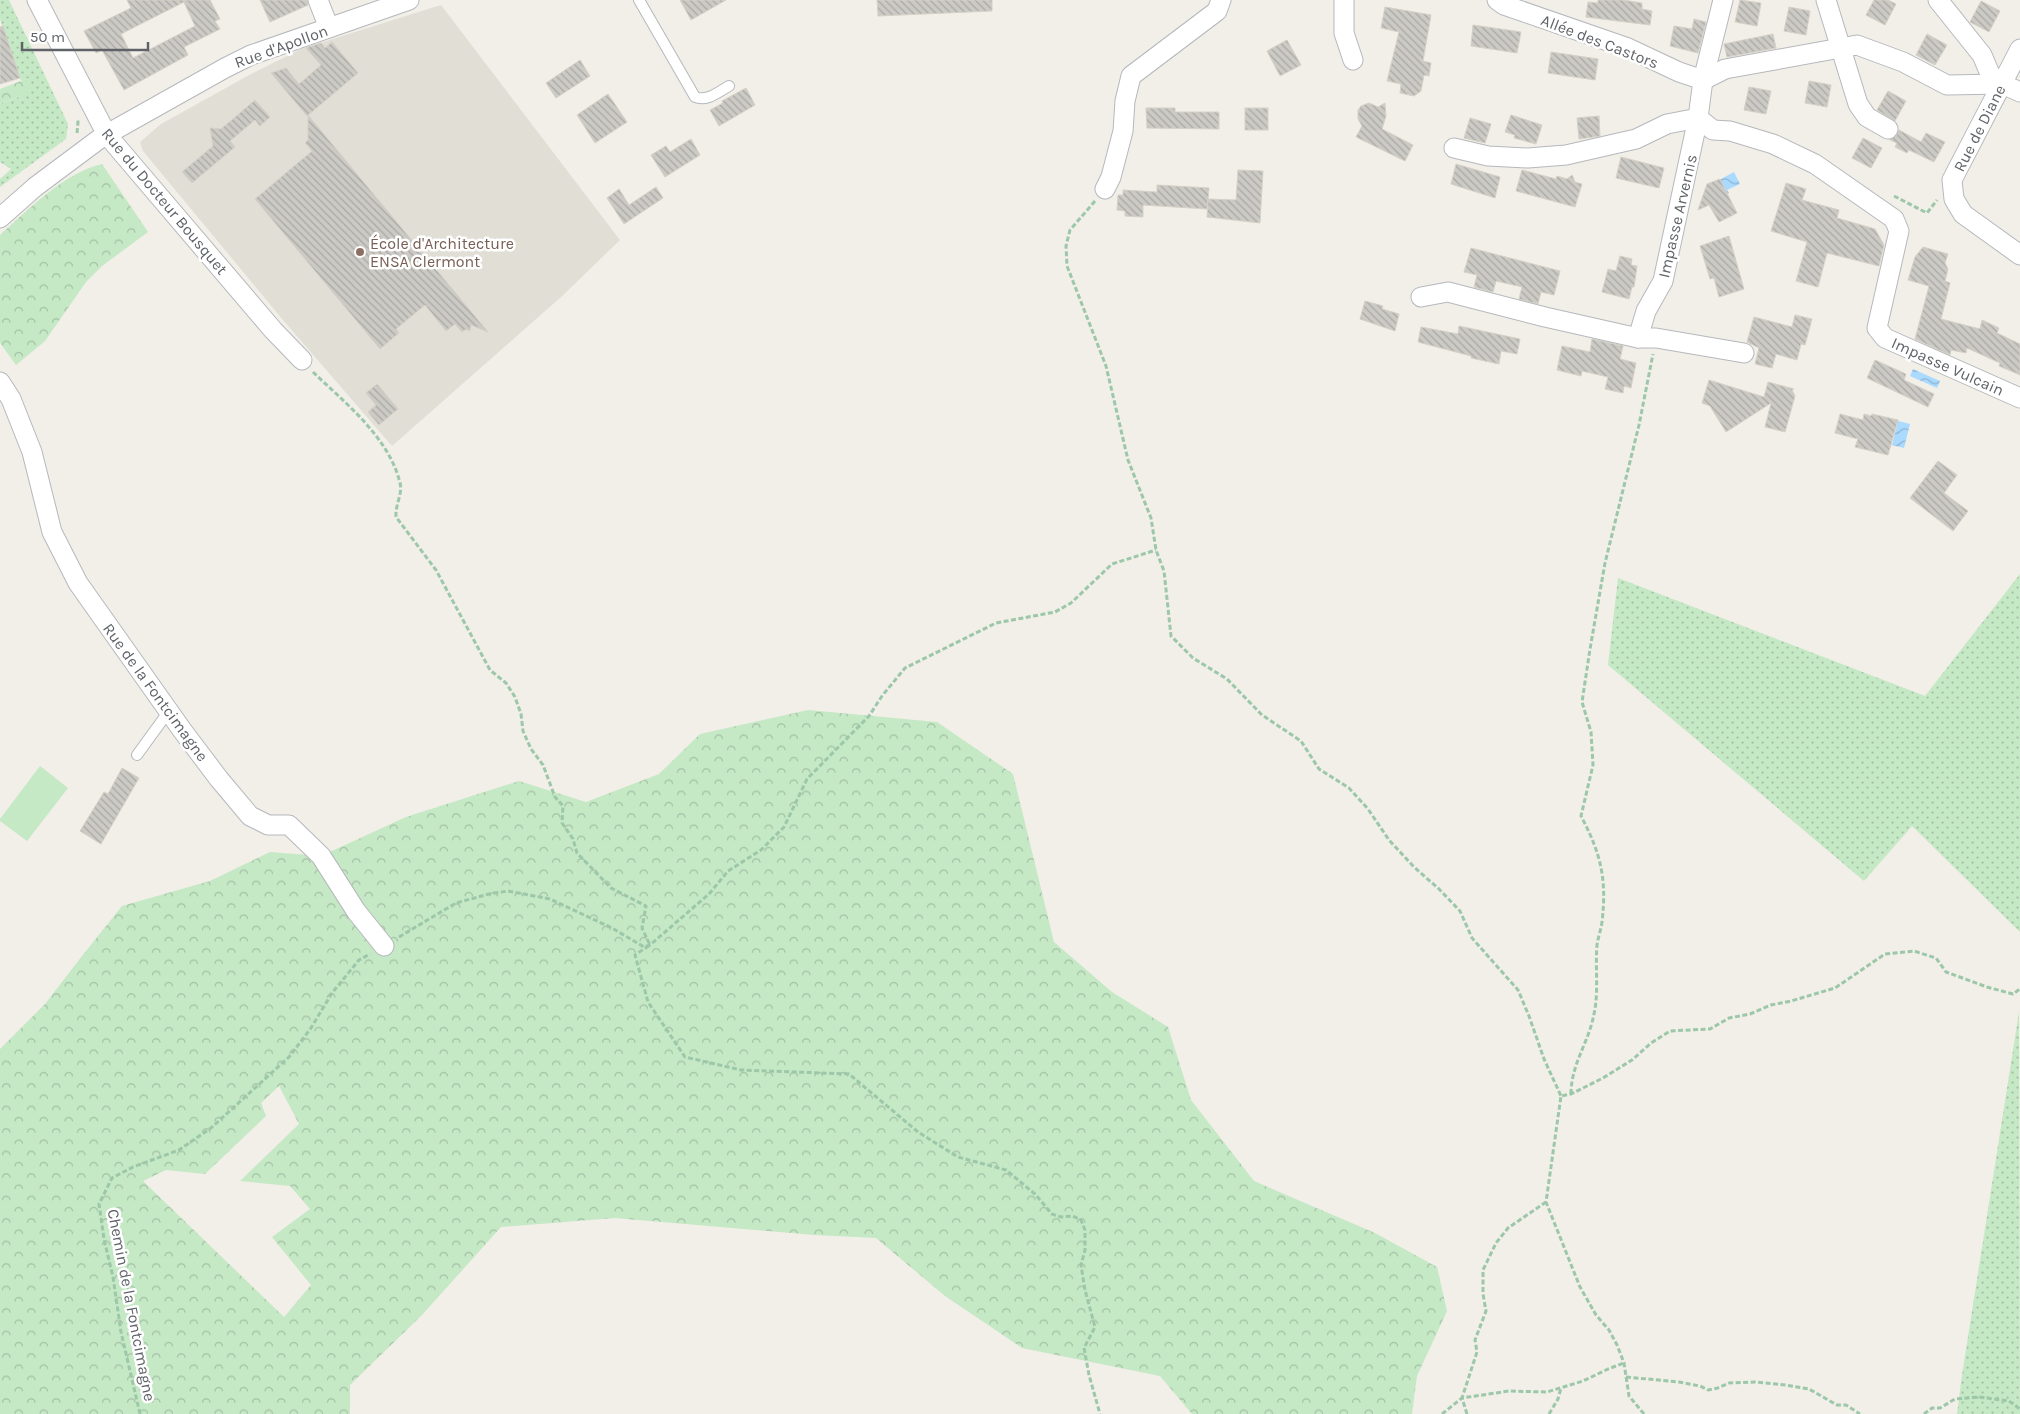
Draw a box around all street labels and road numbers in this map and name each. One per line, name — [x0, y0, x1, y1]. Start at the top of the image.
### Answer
street label: Allée des Castors — [1538, 10, 1661, 73]
street label: Rue d'Apollon — [232, 21, 330, 72]
street label: Rue de Diane — [1949, 82, 2009, 175]
street label: Rue du Docteur Bousquet — [98, 124, 232, 279]
street label: Impasse Arvernis — [1654, 152, 1701, 280]
street label: Impasse Vulcain — [1889, 333, 2007, 400]
street label: Rue de la Fontcimagne — [99, 619, 212, 765]
street label: Chemin de la Fontcimagne — [104, 1207, 159, 1403]

